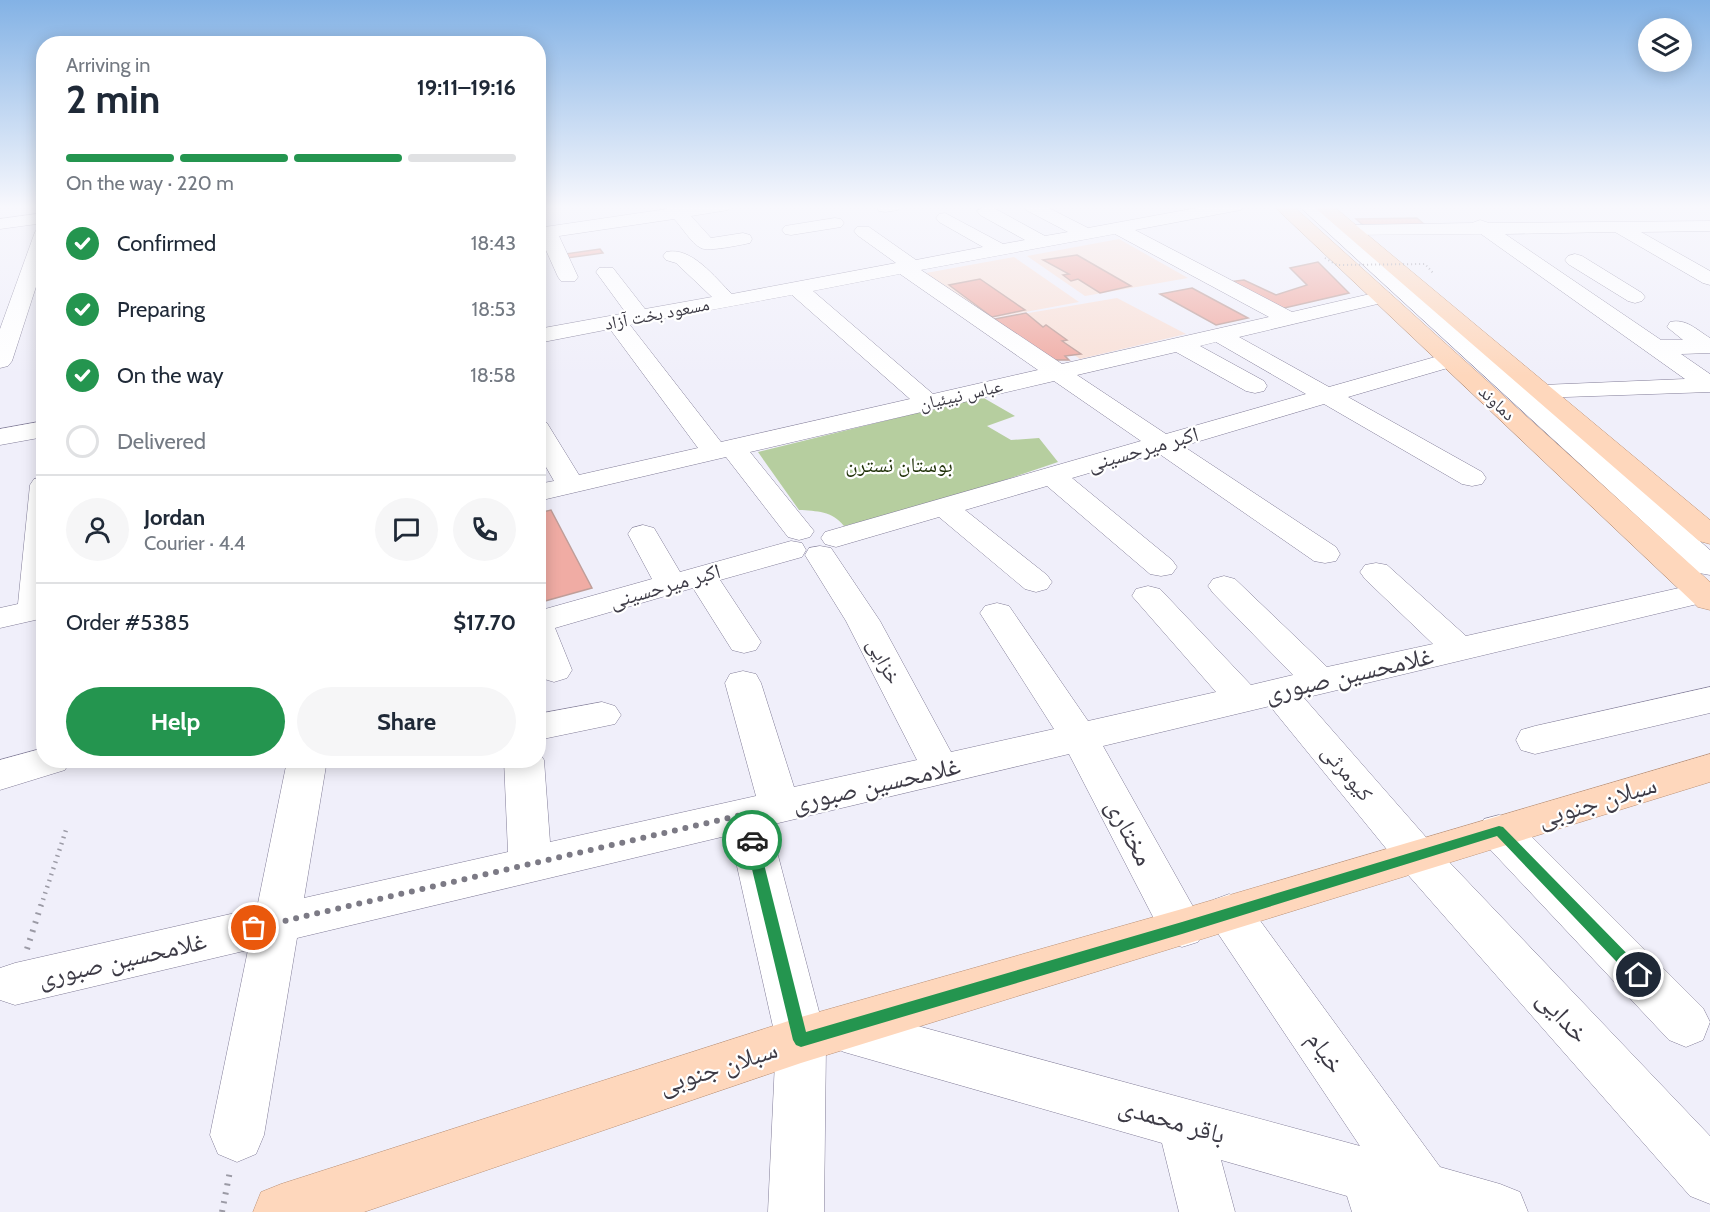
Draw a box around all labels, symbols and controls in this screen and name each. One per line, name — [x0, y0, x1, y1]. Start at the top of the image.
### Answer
map controls — [1638, 18, 1692, 72]
button: layers — [1638, 18, 1692, 72]
text: Arriving in — [66, 53, 150, 77]
text: 19:11–19:16 — [417, 74, 516, 101]
text: 2 min — [66, 75, 160, 123]
text: On the way · 220 m — [66, 171, 234, 195]
icon: check — [66, 227, 99, 260]
text: Confirmed — [117, 230, 216, 257]
text: 18:43 — [471, 231, 516, 255]
icon: check — [66, 293, 99, 326]
street label: مسعود بخت آزاد — [603, 293, 711, 335]
text: Preparing — [117, 296, 205, 323]
text: 18:53 — [472, 297, 516, 321]
icon: check — [66, 359, 99, 392]
text: On the way — [117, 362, 224, 389]
text: 18:58 — [470, 363, 516, 387]
street label: عباس نبیئیان — [917, 375, 1005, 415]
street label: دماوند — [1474, 381, 1520, 425]
street label: اکبر میرحسینی — [1085, 421, 1201, 477]
text: Delivered — [117, 428, 206, 455]
park label: بوستان نسترن — [845, 452, 953, 477]
button: person — [66, 498, 129, 561]
button: chat — [375, 498, 438, 561]
button: phone — [453, 498, 516, 561]
text: Jordan — [144, 504, 205, 531]
text: Courier · 4.4 — [144, 531, 245, 555]
street label: اکبر میرحسینی — [607, 558, 723, 614]
text: Order #5385 — [66, 609, 189, 636]
text: $17.70 — [453, 609, 516, 636]
street label: خزایی — [861, 633, 907, 689]
street label: غلامحسین صبوری — [1262, 639, 1436, 709]
button: Help — [66, 687, 285, 756]
button: Share — [297, 687, 516, 756]
street label: کیومرثی — [1316, 739, 1378, 807]
street label: غلامحسین صبوری — [789, 749, 963, 819]
street label: سبلان جنوبی — [1534, 768, 1660, 834]
street label: مختاری — [1099, 793, 1161, 871]
courier — [722, 810, 782, 870]
icon: car — [736, 824, 769, 857]
pin — [228, 902, 279, 953]
icon: bag — [237, 911, 270, 944]
street label: غلامحسین صبوری — [35, 924, 209, 994]
pin — [1613, 949, 1664, 1000]
icon: home — [1622, 958, 1655, 991]
street label: خدایی — [1530, 982, 1596, 1050]
street label: خیام — [1298, 1024, 1352, 1081]
street label: سبلان جنوبی — [655, 1033, 781, 1101]
street label: باقر محمدی — [1115, 1090, 1229, 1150]

